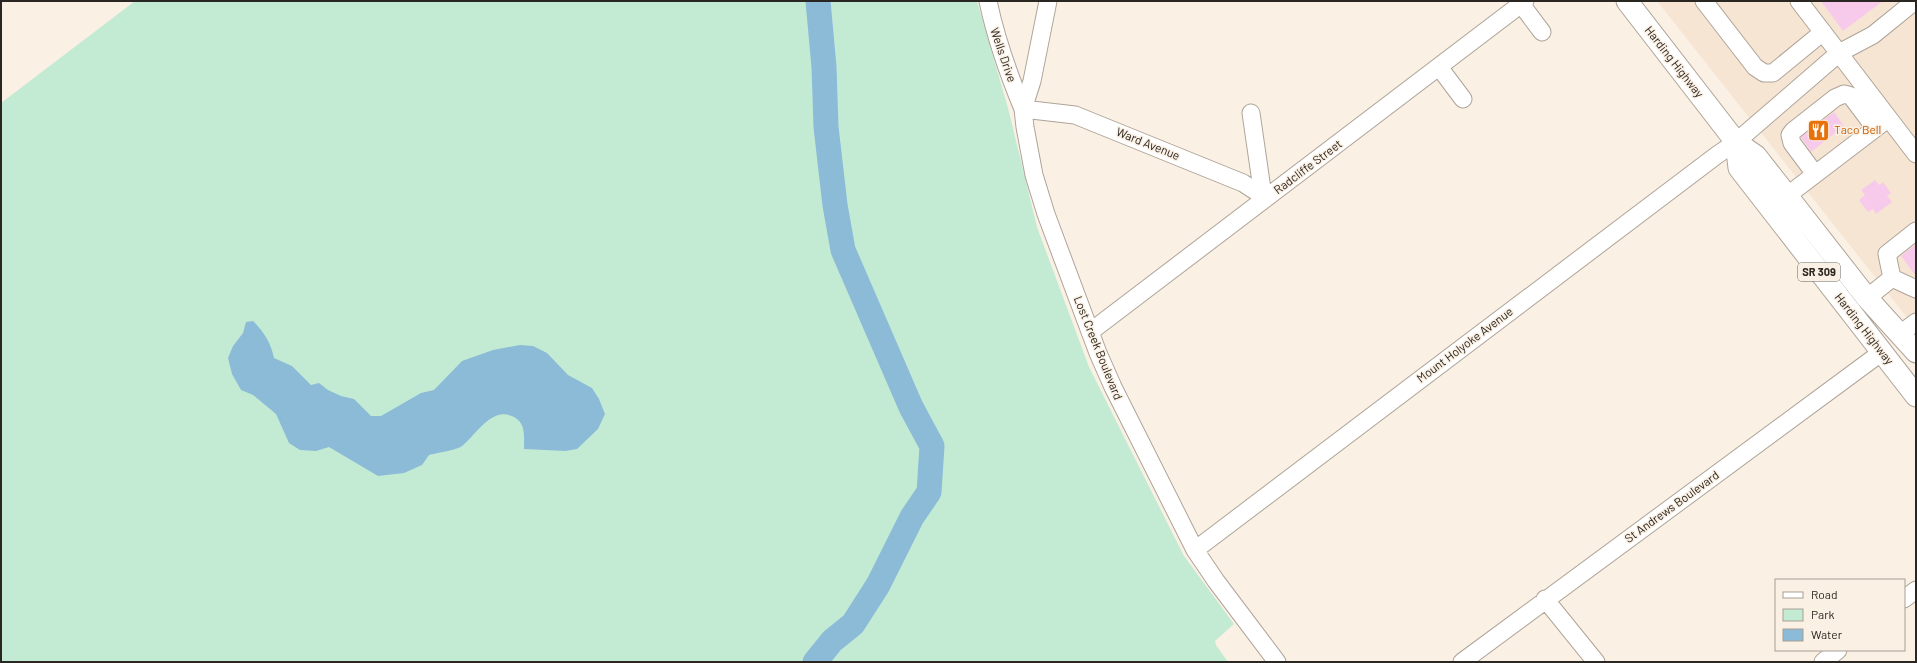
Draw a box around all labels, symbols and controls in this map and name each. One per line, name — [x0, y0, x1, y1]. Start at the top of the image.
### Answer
street label: Harding Highway — [1642, 23, 1707, 100]
street label: Wells Drive — [988, 26, 1020, 84]
restaurant icon: Taco Bell — [1806, 117, 1832, 143]
place label: Taco Bell — [1834, 122, 1881, 136]
street label: Ward Avenue — [1114, 124, 1182, 162]
street label: Radcliffe Street — [1271, 136, 1344, 196]
road number: SR 309 — [1798, 263, 1840, 281]
street label: Harding Highway — [1832, 290, 1897, 367]
street label: Lost Creek Boulevard — [1072, 294, 1126, 402]
street label: Mount Holyoke Avenue — [1414, 304, 1515, 385]
street label: St Andrews Boulevard — [1622, 467, 1721, 545]
legend — [1775, 579, 1905, 651]
text: Road — [1811, 587, 1838, 601]
text: Park — [1811, 607, 1835, 621]
text: Water — [1811, 627, 1843, 641]

